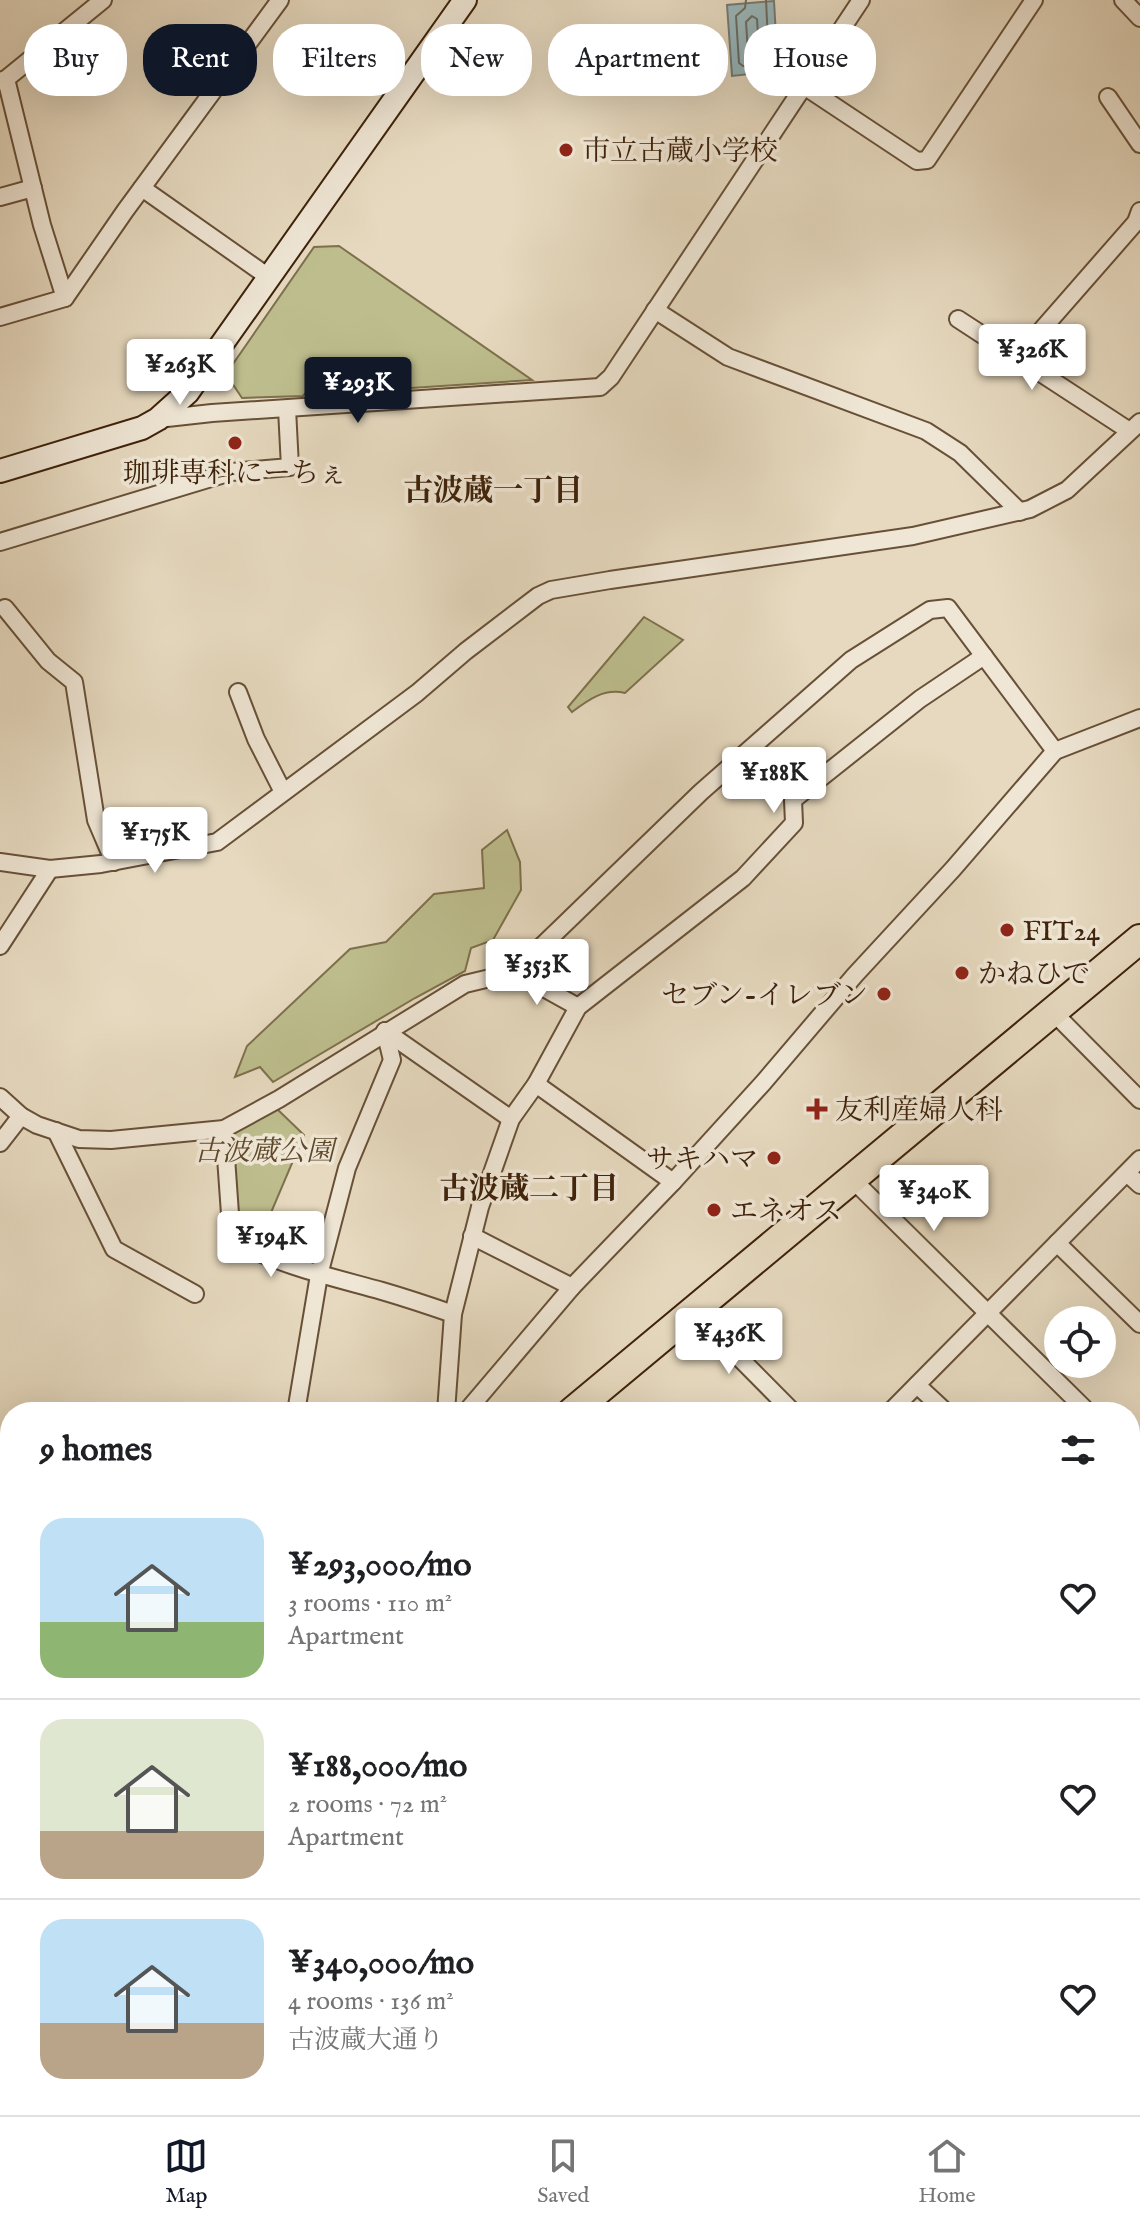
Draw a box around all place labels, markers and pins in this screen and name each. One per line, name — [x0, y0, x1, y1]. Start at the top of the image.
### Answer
place label: 市立古蔵小学校 — [582, 135, 778, 170]
marker: 市立古蔵小学校 — [557, 141, 575, 159]
pin: ¥326K — [976, 324, 1088, 392]
pin: ¥263K — [124, 339, 236, 407]
pin: ¥293K — [302, 357, 414, 425]
marker: 珈琲専科にーちぇ — [226, 434, 244, 452]
place label: 珈琲専科にーちぇ — [123, 457, 347, 492]
pin: ¥188K — [718, 747, 830, 815]
pin: ¥175K — [99, 807, 211, 875]
place label: FIT24 — [1023, 915, 1100, 950]
marker: FIT24 — [998, 921, 1016, 939]
pin: ¥353K — [481, 939, 593, 1007]
place label: かねひで — [978, 958, 1090, 993]
marker: かねひで — [953, 964, 971, 982]
place label: セブン-イレブン — [661, 979, 868, 1014]
marker: セブン-イレブン — [875, 985, 893, 1003]
place label: 友利産婦人科 — [835, 1094, 1003, 1129]
marker: 友利産婦人科 — [806, 1098, 828, 1120]
place label: サキハマ — [646, 1143, 758, 1178]
marker: サキハマ — [765, 1149, 783, 1167]
pin: ¥340K — [878, 1165, 990, 1233]
place label: エネオス — [730, 1195, 842, 1230]
marker: エネオス — [705, 1201, 723, 1219]
pin: ¥194K — [215, 1211, 327, 1279]
pin: ¥436K — [673, 1308, 785, 1376]

